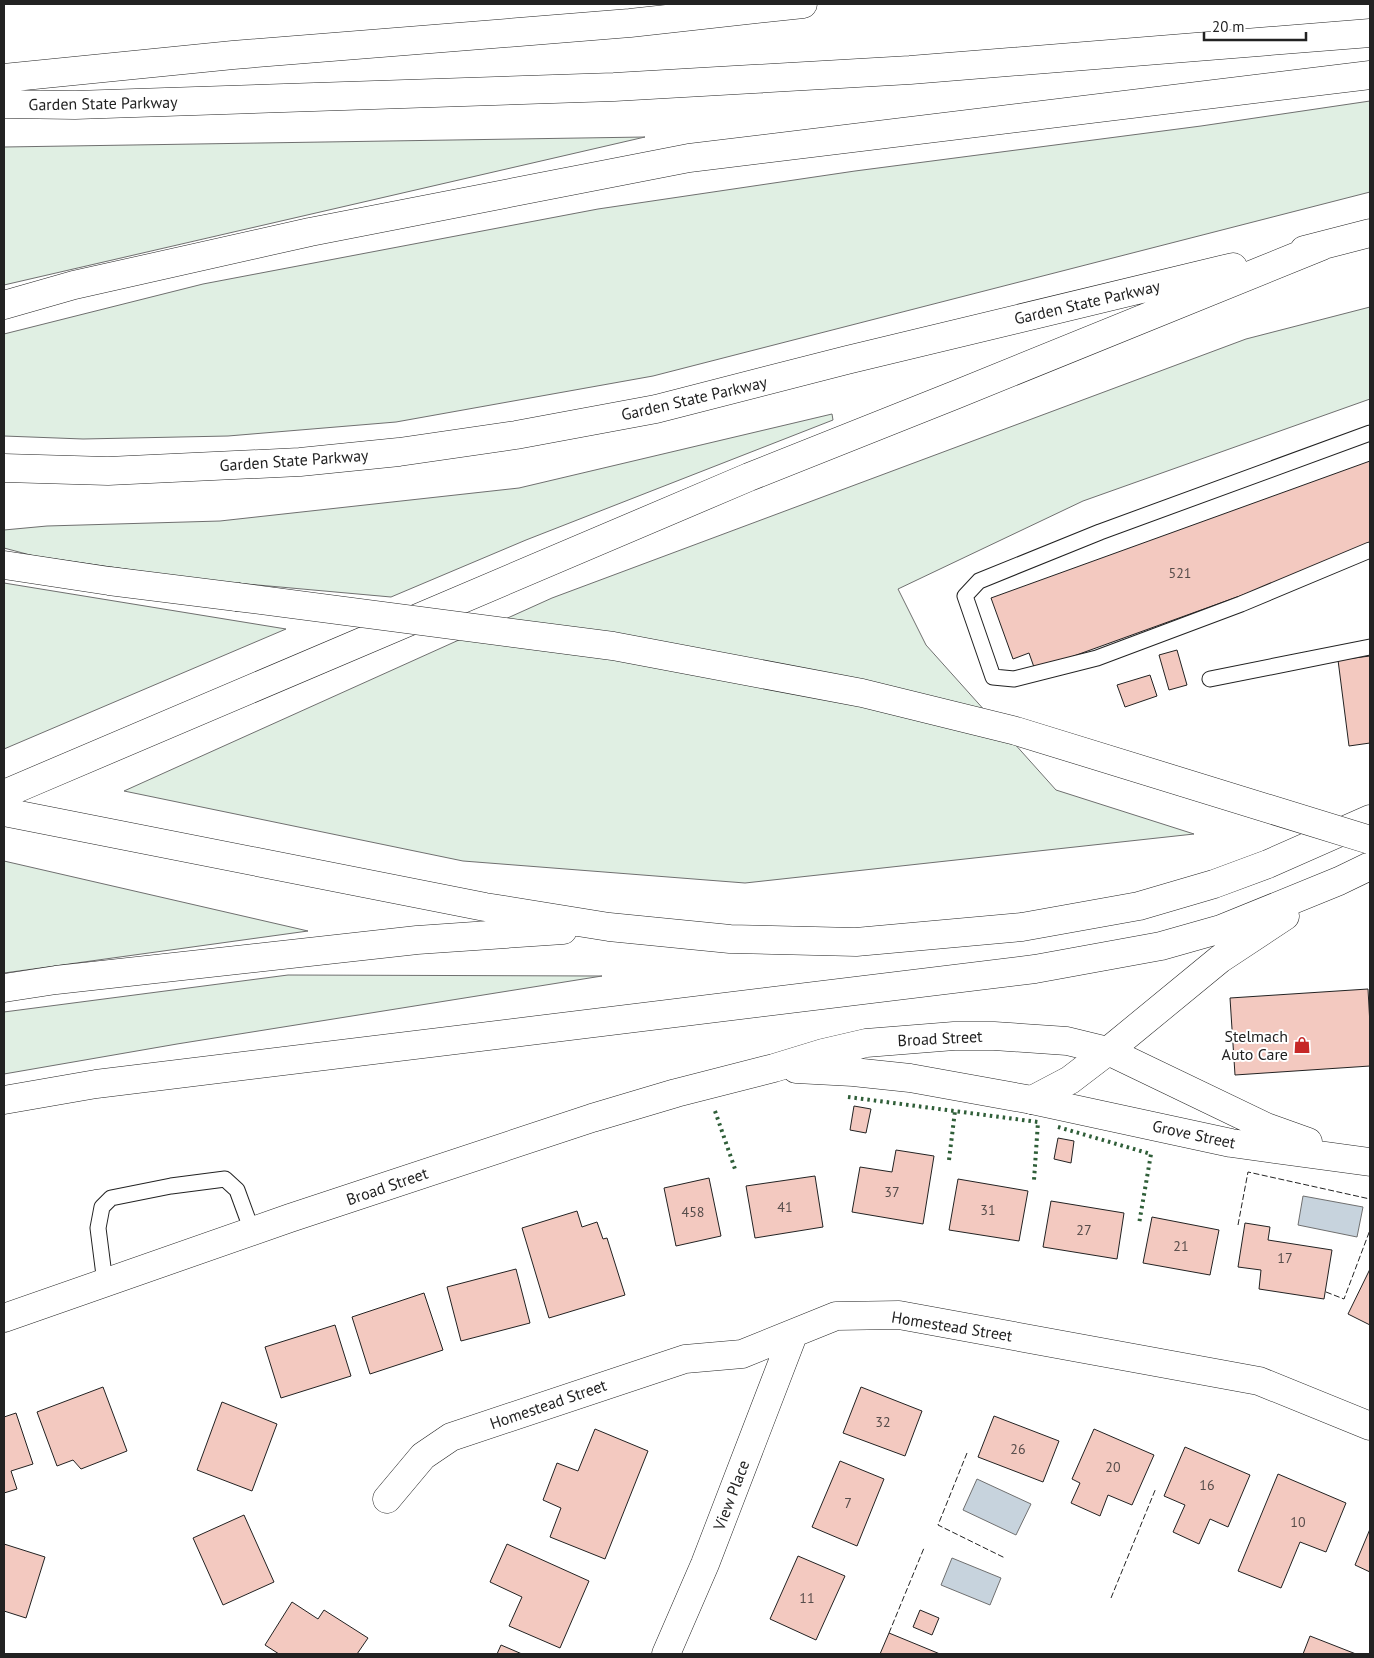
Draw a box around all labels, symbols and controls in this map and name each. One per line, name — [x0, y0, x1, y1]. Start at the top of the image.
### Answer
scale bar — [1204, 10, 1306, 42]
text: 20 m — [1212, 17, 1245, 36]
street label: Garden State Parkway — [28, 92, 178, 114]
street label: Garden State Parkway — [1012, 275, 1162, 329]
street label: Garden State Parkway — [619, 371, 769, 425]
street label: Garden State Parkway — [219, 445, 370, 475]
house number: 521 — [1169, 564, 1191, 582]
street label: Broad Street — [897, 1026, 984, 1050]
place label: Stelmach Auto Care — [1222, 1026, 1288, 1064]
shop icon: Stelmach Auto Care — [1292, 1035, 1312, 1055]
street label: Grove Street — [1151, 1115, 1238, 1153]
street label: Broad Street — [344, 1163, 431, 1209]
house number: 37 — [884, 1183, 900, 1201]
house number: 41 — [777, 1198, 793, 1216]
house number: 31 — [980, 1201, 996, 1219]
house number: 458 — [682, 1203, 704, 1221]
house number: 27 — [1076, 1221, 1092, 1239]
house number: 21 — [1173, 1237, 1189, 1255]
house number: 17 — [1277, 1249, 1293, 1267]
street label: Homestead Street — [890, 1307, 1014, 1346]
street label: Homestead Street — [487, 1374, 610, 1433]
house number: 32 — [875, 1413, 891, 1431]
house number: 26 — [1010, 1440, 1026, 1458]
street label: View Place — [708, 1457, 754, 1534]
house number: 20 — [1105, 1458, 1121, 1476]
house number: 16 — [1199, 1476, 1215, 1494]
house number: 7 — [844, 1494, 852, 1512]
house number: 10 — [1290, 1513, 1306, 1531]
house number: 11 — [799, 1589, 815, 1607]

